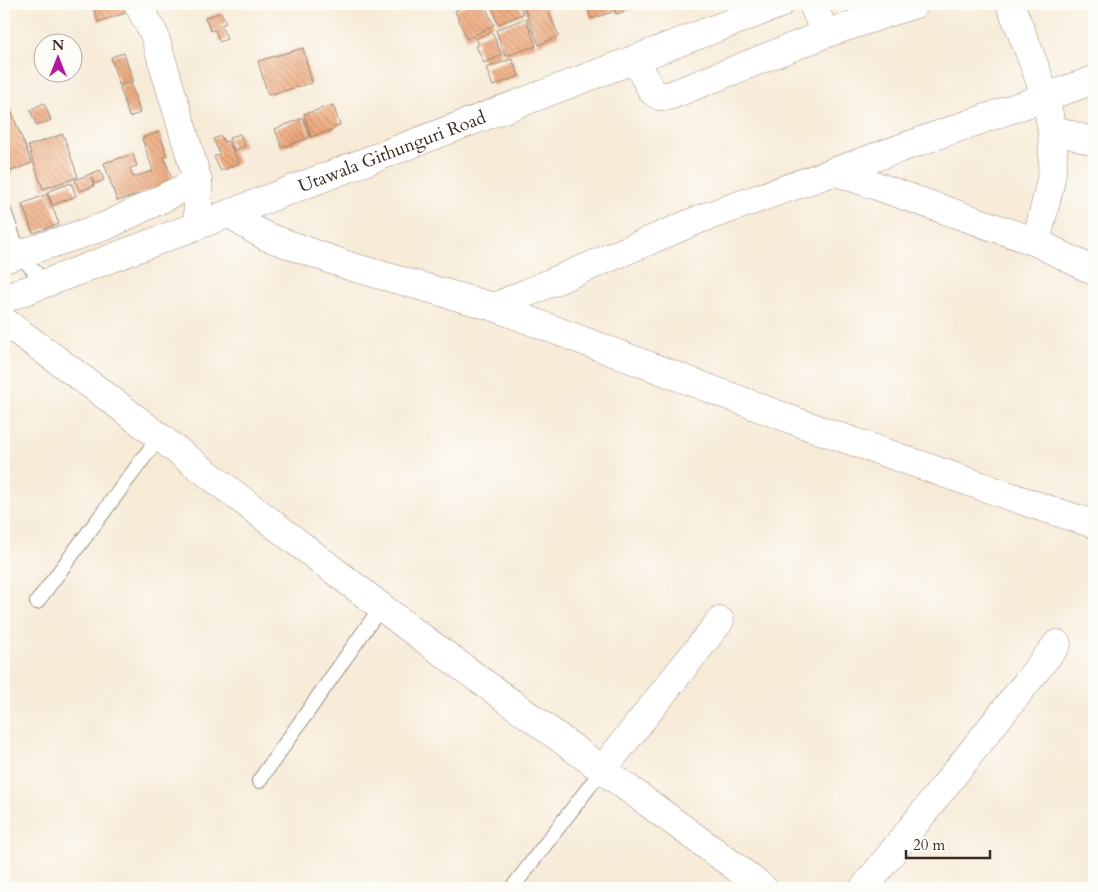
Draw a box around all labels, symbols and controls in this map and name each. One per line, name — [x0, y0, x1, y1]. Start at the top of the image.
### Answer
north arrow — [32, 32, 82, 82]
text: N — [52, 36, 64, 55]
street label: Utawala Githunguri Road — [295, 105, 490, 199]
scale bar — [906, 827, 989, 859]
text: 20 m — [913, 835, 945, 855]

